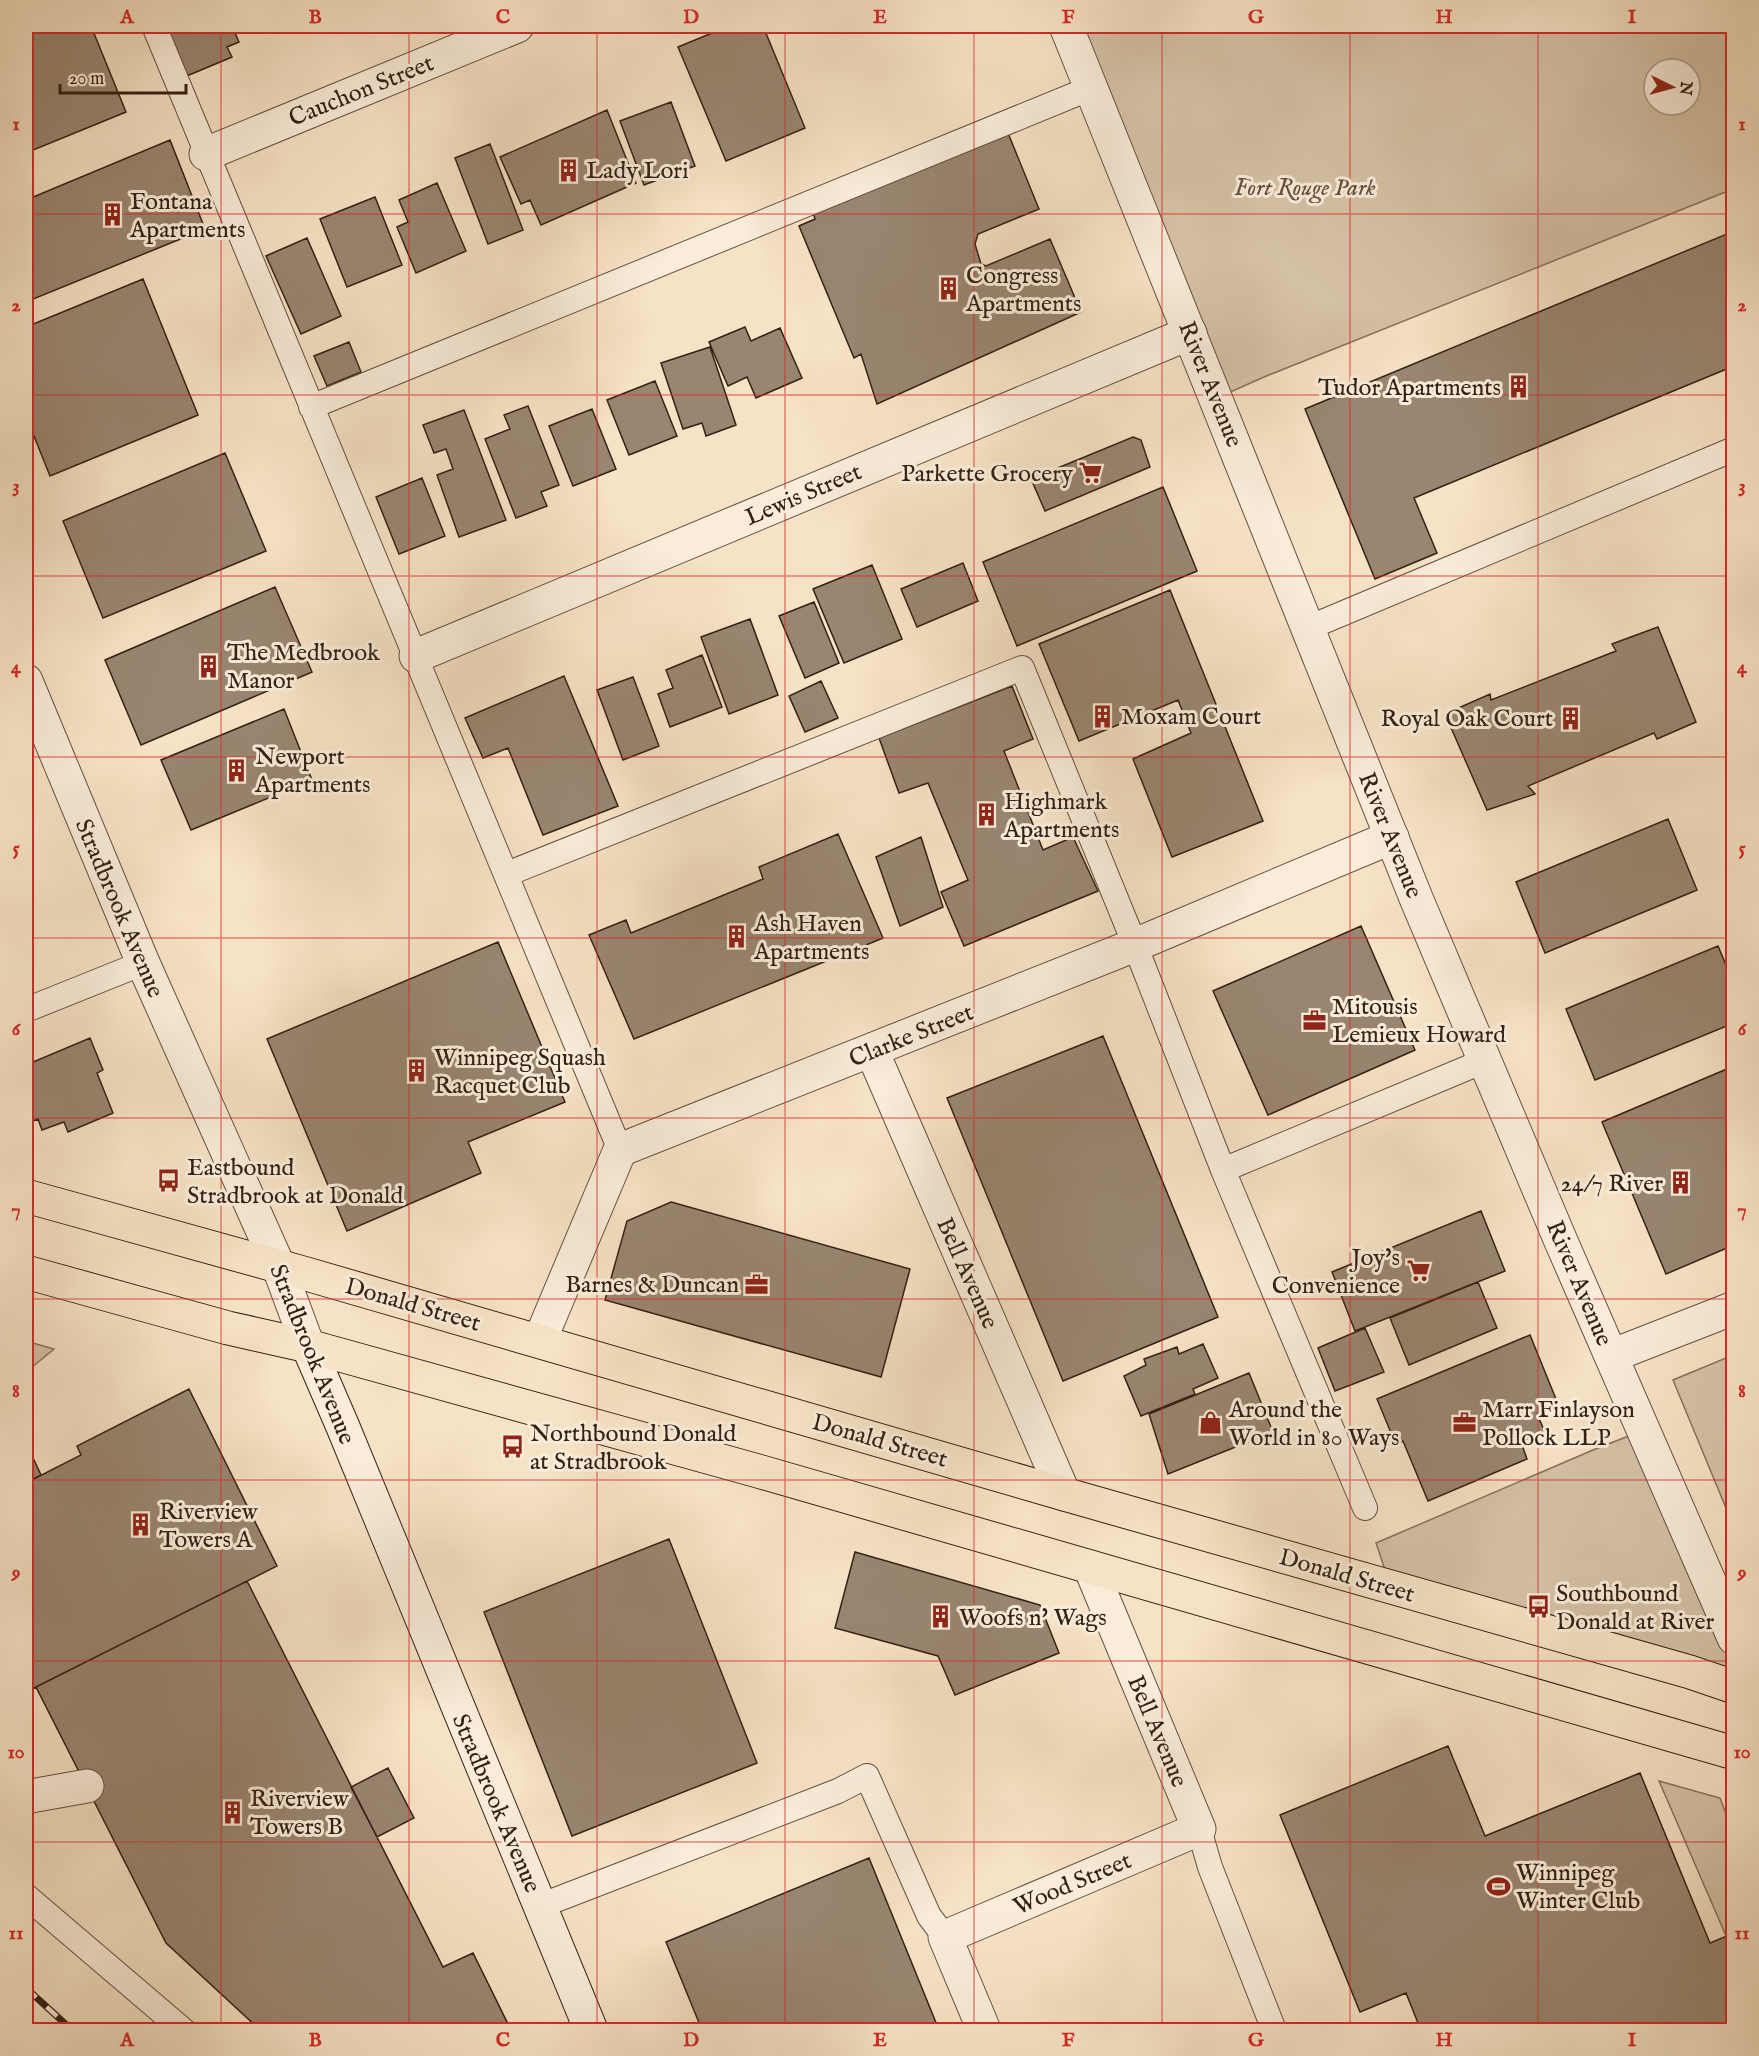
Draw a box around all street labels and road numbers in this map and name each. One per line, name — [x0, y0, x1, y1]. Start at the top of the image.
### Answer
street label: Cauchon Street — [285, 48, 439, 135]
street label: River Avenue — [1170, 317, 1249, 452]
street label: Lewis Street — [741, 457, 867, 534]
street label: River Avenue — [1350, 768, 1429, 903]
street label: Stradbrook Avenue — [67, 814, 170, 1003]
street label: Clarke Street — [845, 997, 978, 1075]
street label: Bell Avenue — [928, 1213, 1005, 1334]
street label: River Avenue — [1538, 1216, 1619, 1351]
street label: Stradbrook Avenue — [261, 1260, 362, 1449]
street label: Donald Street — [341, 1271, 484, 1340]
street label: Donald Street — [808, 1407, 951, 1476]
street label: Donald Street — [1275, 1542, 1418, 1611]
street label: Bell Avenue — [1119, 1671, 1194, 1792]
street label: Stradbrook Avenue — [444, 1709, 547, 1898]
street label: Wood Street — [1009, 1846, 1136, 1923]

